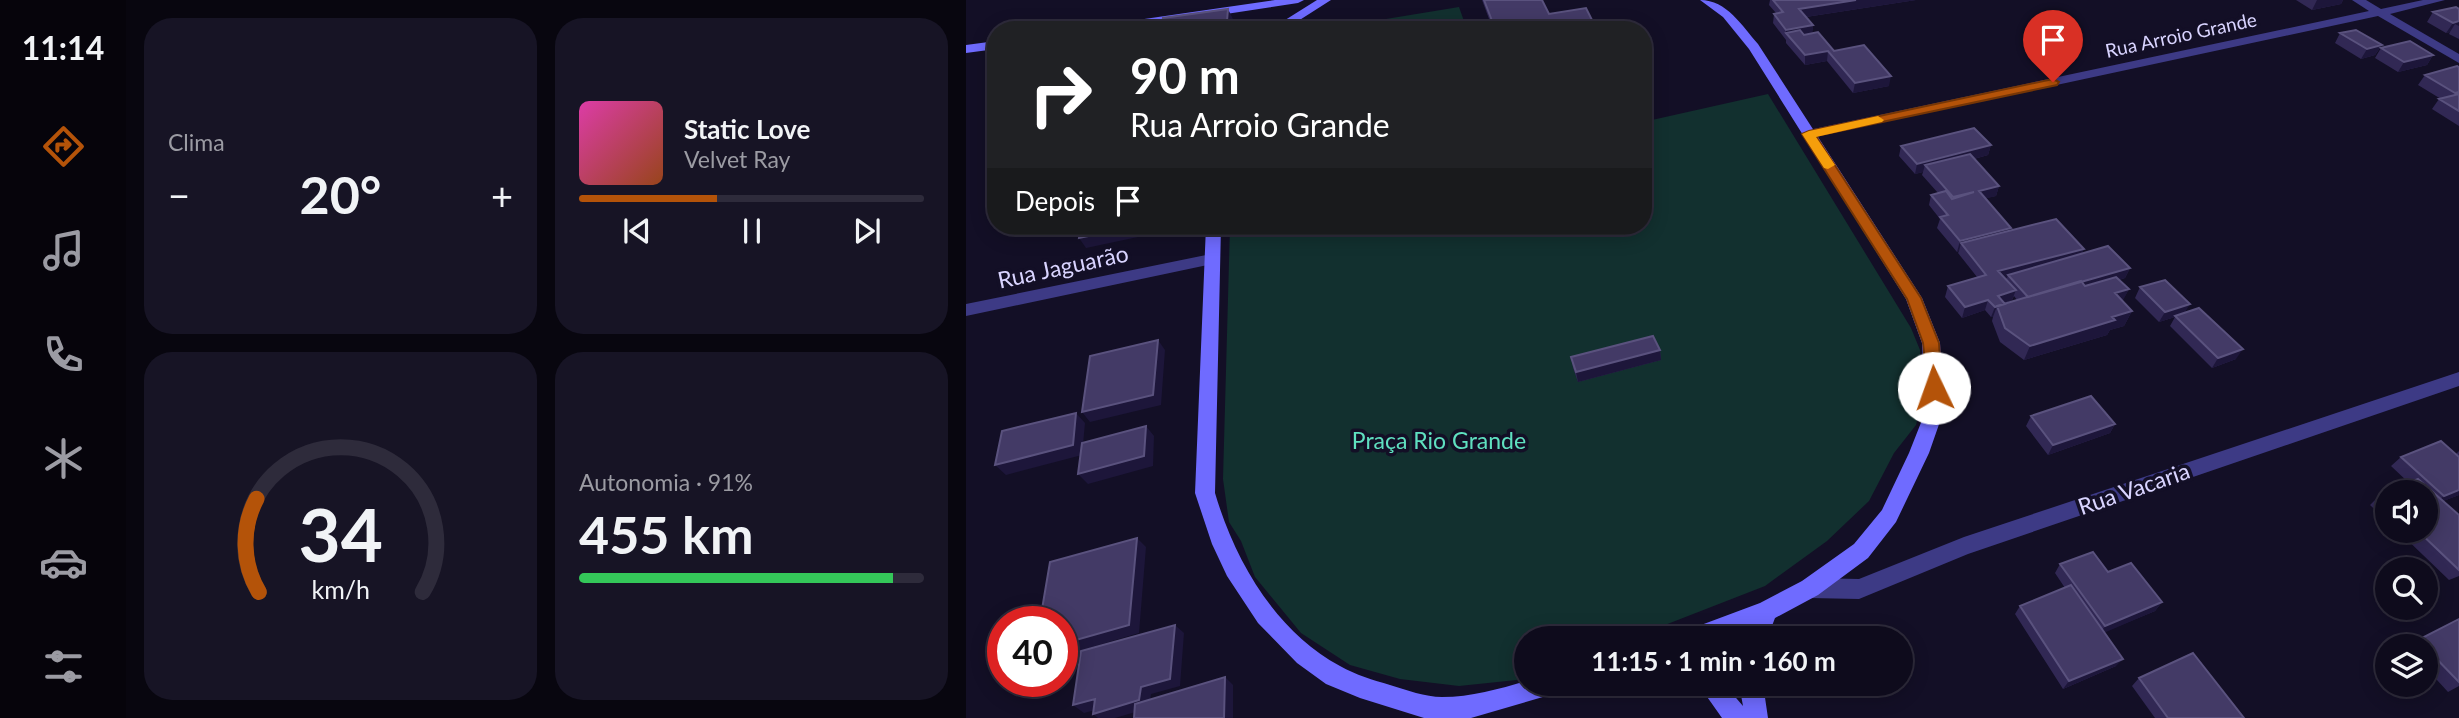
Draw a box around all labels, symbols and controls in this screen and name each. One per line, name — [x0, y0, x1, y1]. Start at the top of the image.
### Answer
street label: Rua Arroio Grande — [2103, 7, 2259, 62]
pin — [2023, 10, 2083, 82]
icon: arrive — [2034, 21, 2072, 59]
text: 11:14 — [22, 28, 104, 67]
text: 90 m — [1130, 46, 1240, 104]
icon: right — [1015, 49, 1106, 140]
text: Rua Arroio Grande — [1130, 105, 1390, 144]
text: Static Love — [684, 113, 811, 145]
icon: directions — [39, 122, 88, 171]
text: Clima — [168, 128, 225, 156]
text: Velvet Ray — [684, 145, 790, 173]
text: 20° — [300, 163, 381, 225]
text: − — [168, 172, 190, 218]
text: + — [491, 172, 513, 218]
icon: arrive — [1109, 182, 1147, 220]
text: Depois — [1015, 185, 1095, 217]
icon: previous — [618, 212, 656, 250]
icon: pause — [733, 212, 771, 250]
icon: next — [848, 212, 886, 250]
icon: music — [39, 226, 88, 275]
street label: Rua Jaguarão — [995, 239, 1131, 294]
icon: phone — [39, 330, 88, 379]
position arrow — [1897, 351, 1971, 425]
park label: Praça Rio Grande — [1352, 426, 1526, 454]
icon: climate — [39, 434, 88, 483]
street label: Rua Vacaria — [2074, 456, 2193, 520]
text: Autonomia · 91% — [579, 468, 753, 496]
map controls — [2375, 480, 2438, 697]
button: sound — [2375, 480, 2438, 543]
text: 34 — [298, 490, 383, 578]
text: 455 km — [579, 503, 753, 565]
icon: car — [39, 538, 88, 587]
button: search — [2375, 557, 2438, 620]
text: km/h — [311, 574, 370, 604]
speed limit sign: 40 — [987, 606, 1078, 697]
button: layers — [2375, 634, 2438, 697]
icon: filters — [39, 642, 88, 691]
text: 11:15 · 1 min · 160 m — [1591, 645, 1836, 677]

